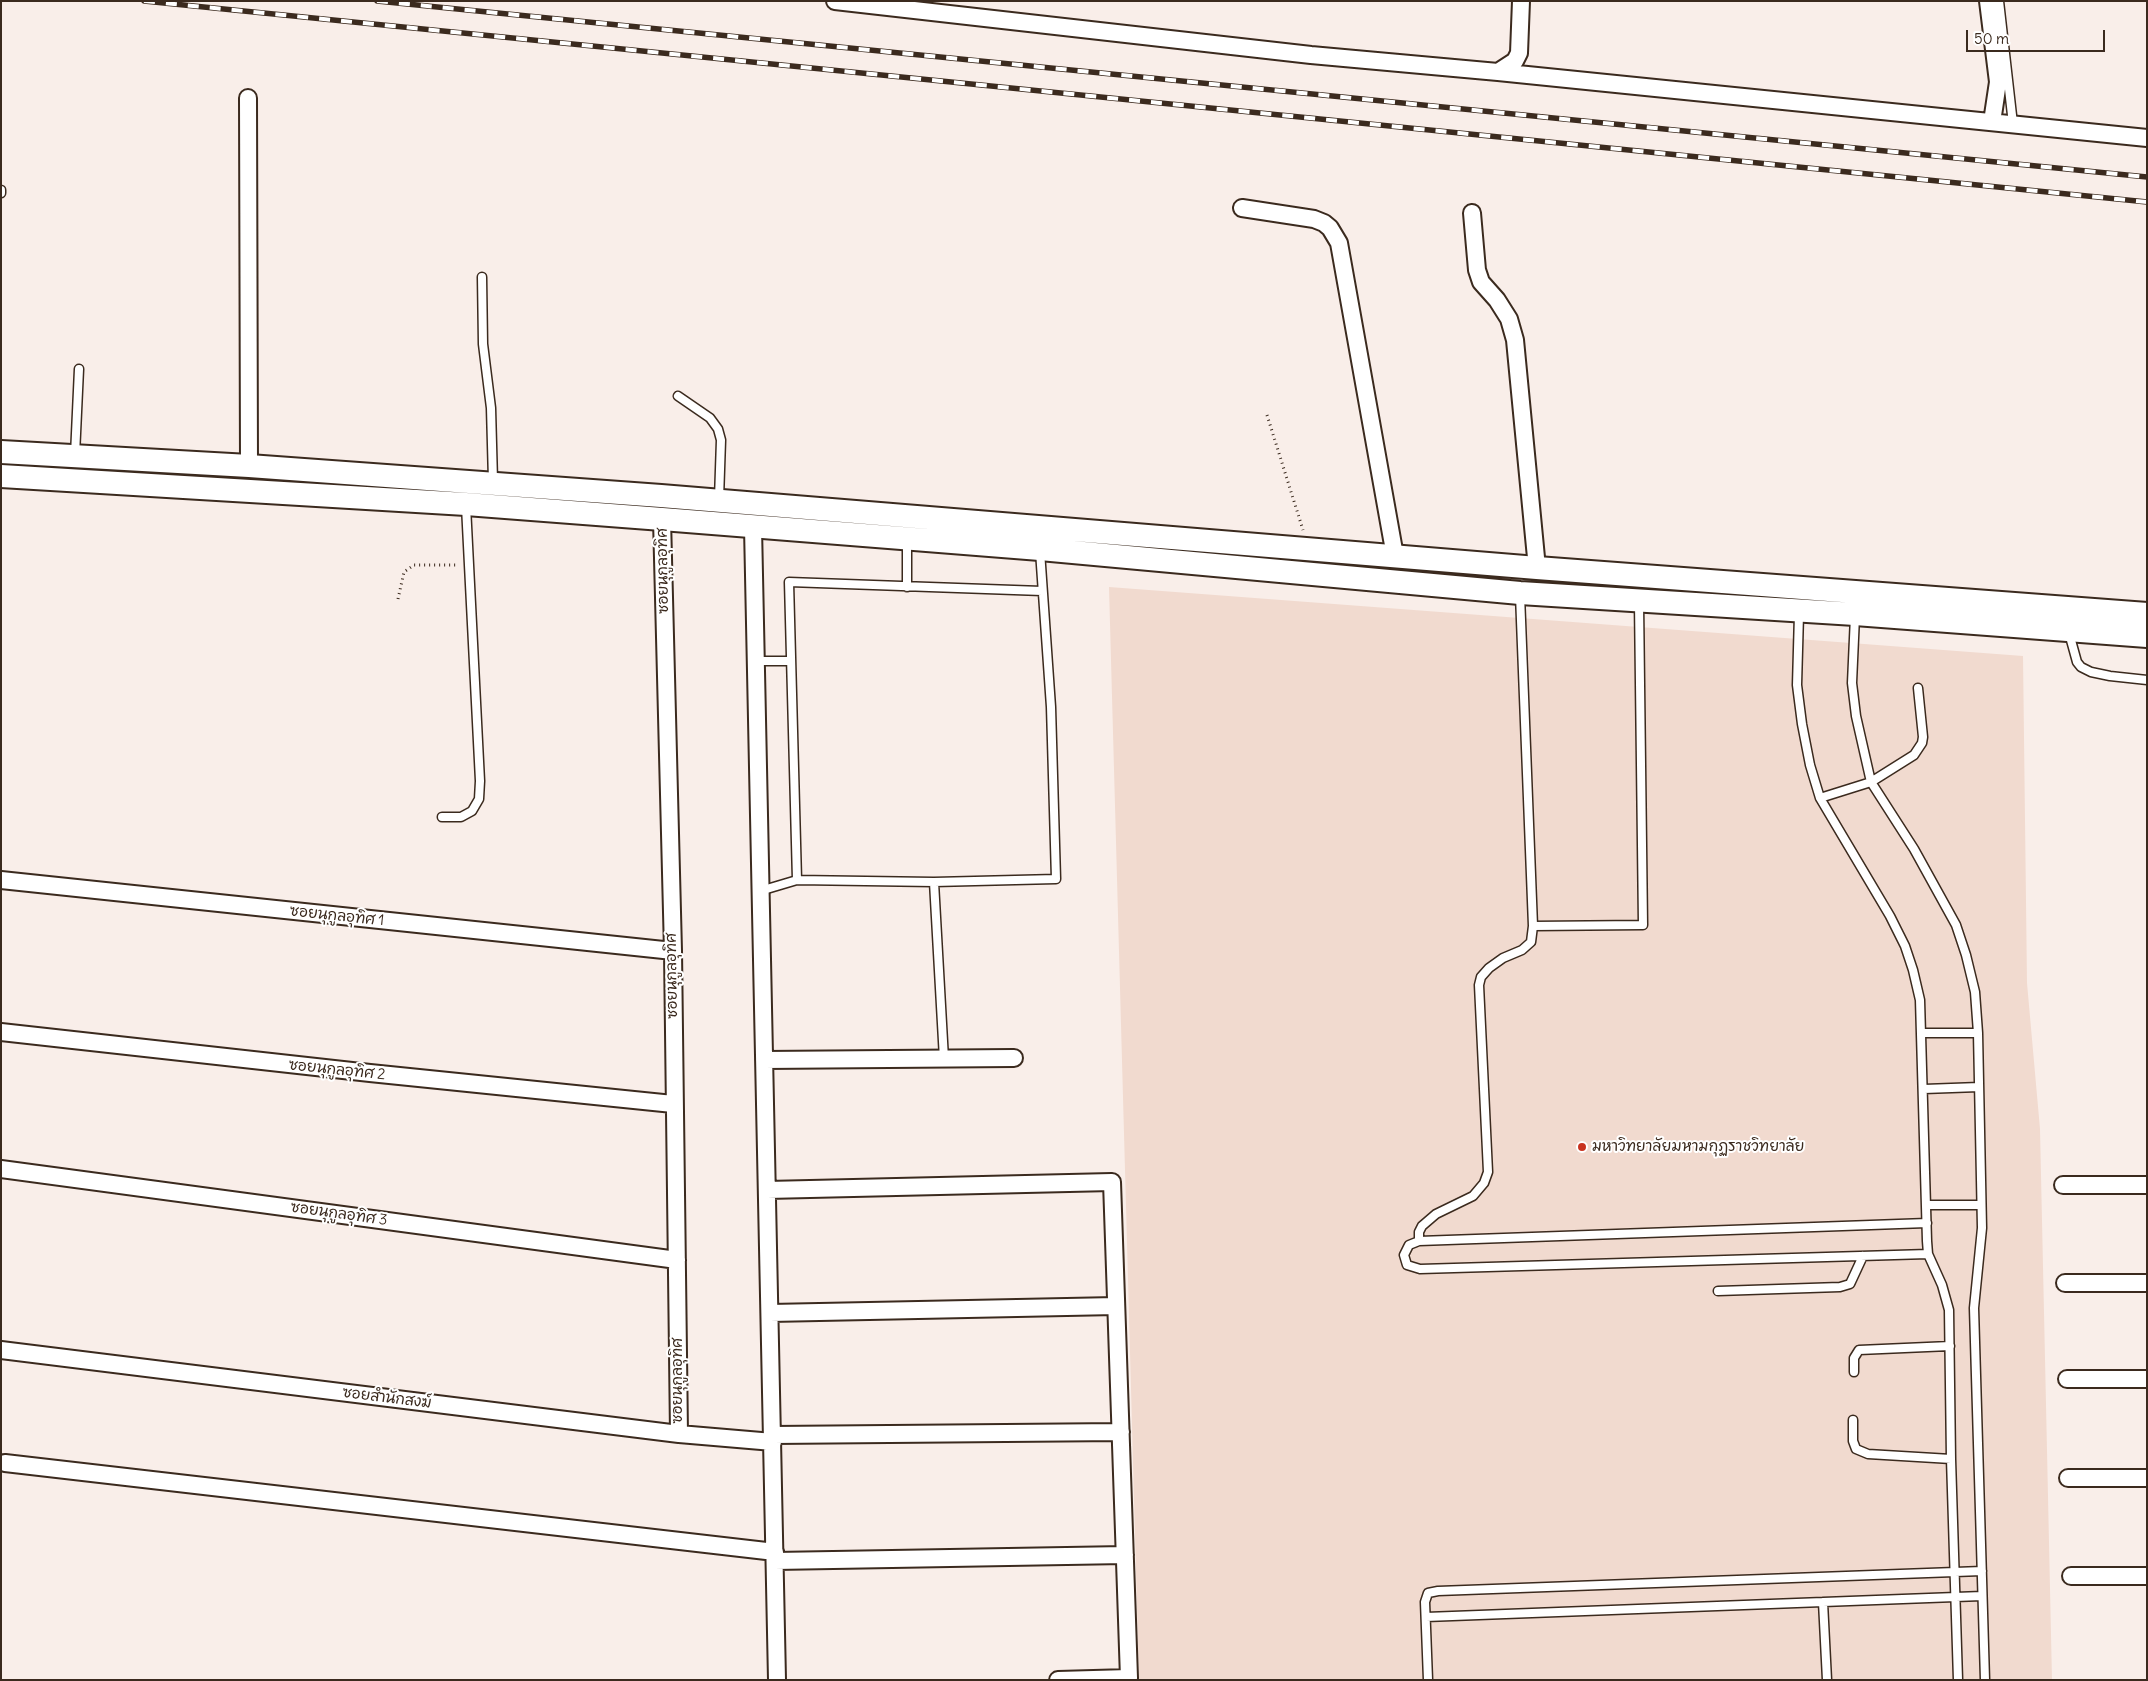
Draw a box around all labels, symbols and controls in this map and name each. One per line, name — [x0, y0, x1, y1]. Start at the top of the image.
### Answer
scale bar — [1968, 20, 2107, 52]
text: 50 m — [1974, 29, 2009, 48]
street label: ซอยนุกูลอุทิศ — [653, 528, 673, 614]
street label: ซอยนุกูลอุทิศ 1 — [289, 902, 385, 930]
street label: ซอยนุกูลอุทิศ — [662, 933, 682, 1019]
street label: ซอยนุกูลอุทิศ 2 — [288, 1056, 386, 1084]
place label: มหาวิทยาลัยมหามกุฏราชวิทยาลัย — [1592, 1138, 1804, 1156]
marker: มหาวิทยาลัยมหามกุฏราชวิทยาลัย — [1576, 1141, 1588, 1153]
street label: ซอยนุกูลอุทิศ 3 — [289, 1198, 389, 1230]
street label: ซอยนุกูลอุทิศ — [669, 1338, 687, 1424]
street label: ซอยสำนักสงฆ์ — [341, 1384, 433, 1412]

